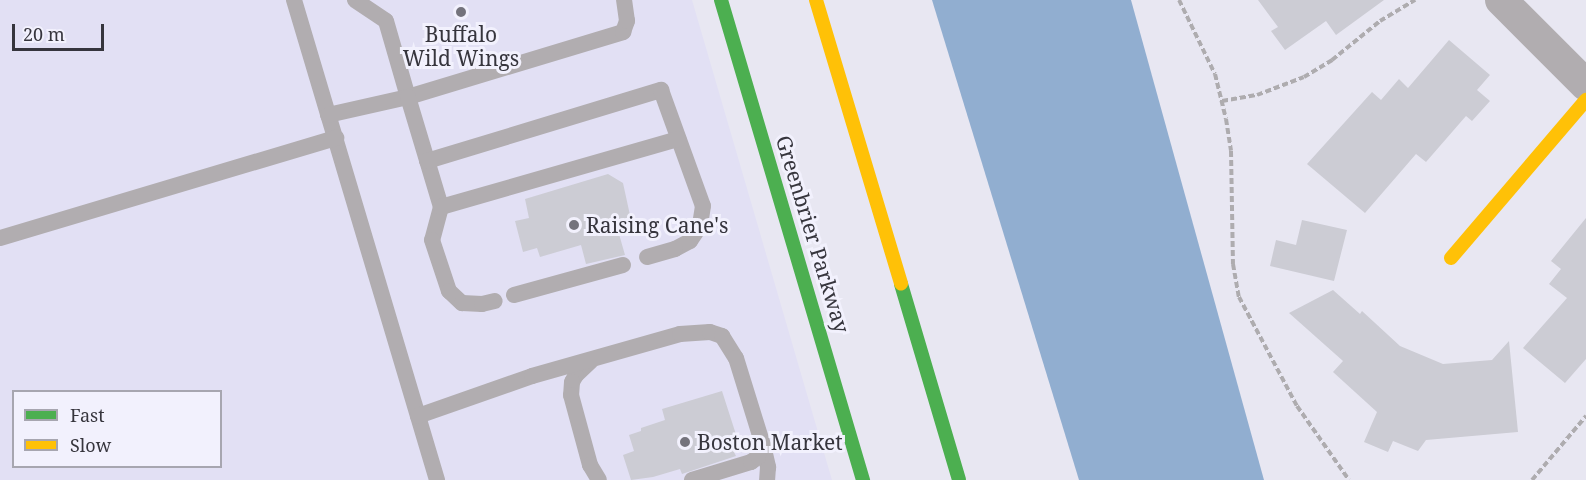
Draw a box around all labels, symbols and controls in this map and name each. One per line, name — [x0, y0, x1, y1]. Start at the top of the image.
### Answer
marker: Buffalo Wild Wings — [454, 5, 468, 19]
scale bar — [15, 12, 106, 50]
place label: Buffalo Wild Wings — [403, 21, 519, 71]
text: 20 m — [23, 22, 65, 46]
street label: Greenbrier Parkway — [771, 132, 855, 336]
place label: Raising Cane's — [586, 212, 728, 238]
marker: Raising Cane's — [567, 218, 581, 232]
legend — [12, 390, 222, 468]
text: Fast — [70, 403, 105, 427]
place label: Boston Market — [697, 429, 843, 455]
text: Slow — [70, 433, 111, 457]
marker: Boston Market — [678, 435, 692, 449]

